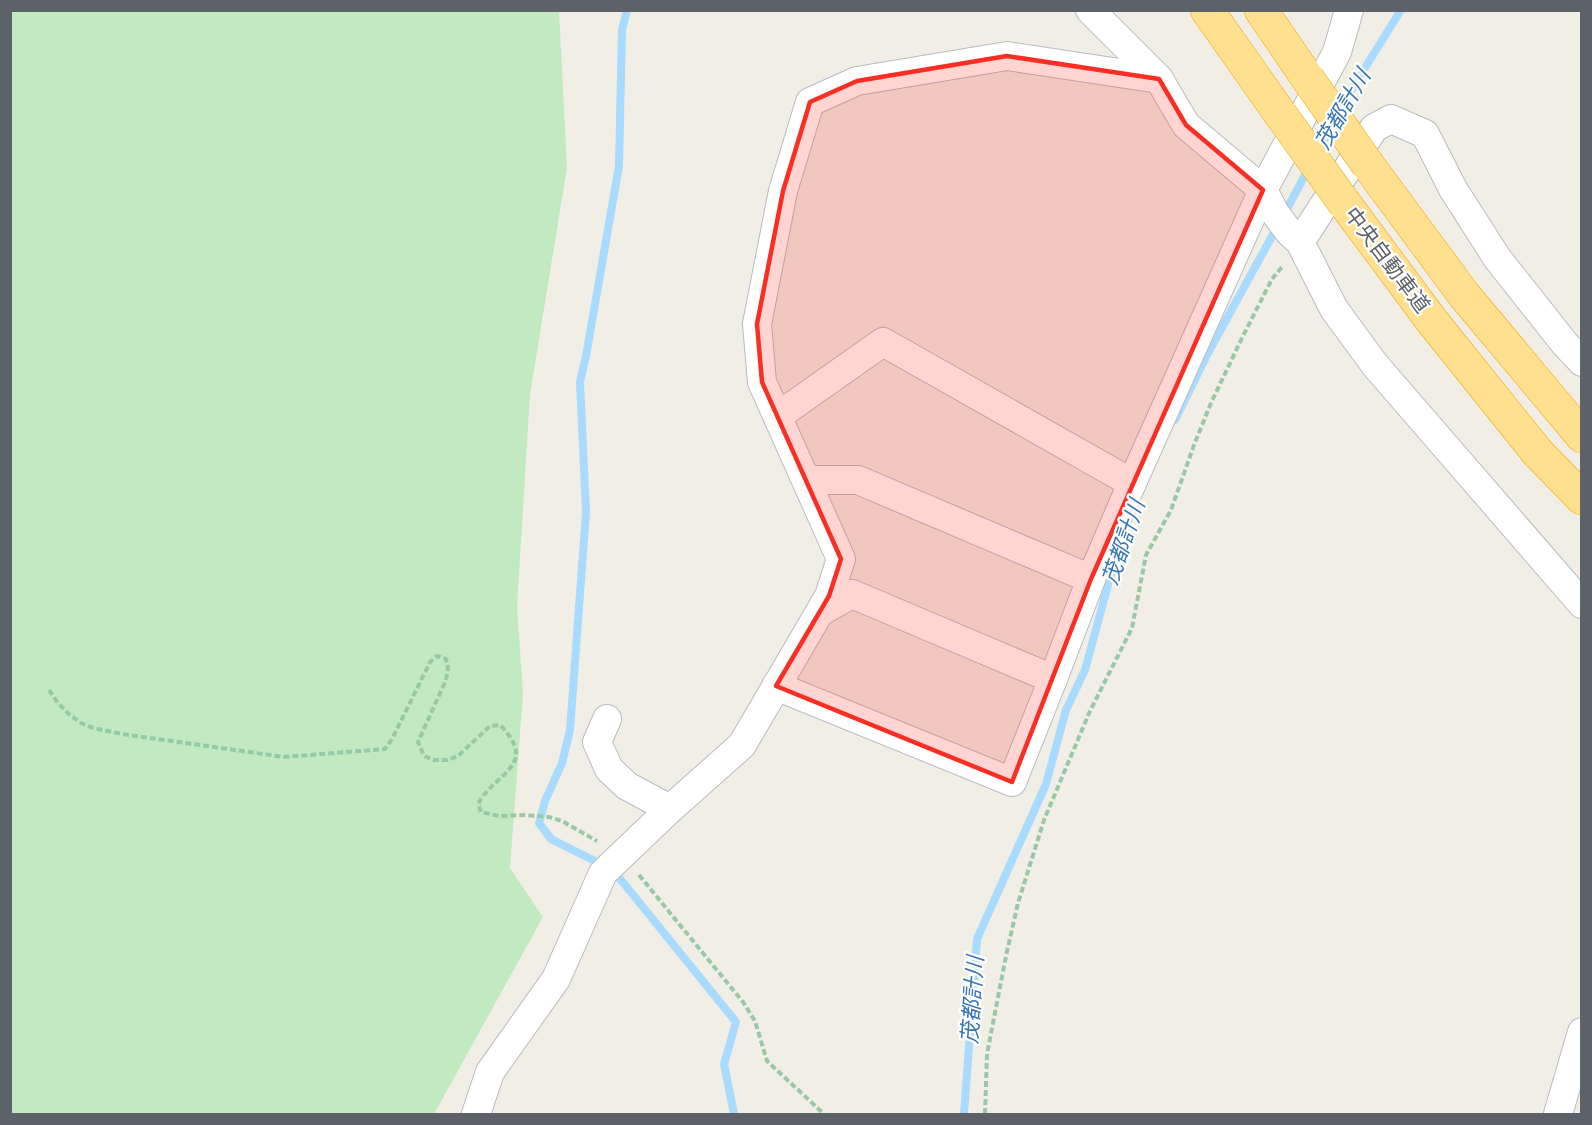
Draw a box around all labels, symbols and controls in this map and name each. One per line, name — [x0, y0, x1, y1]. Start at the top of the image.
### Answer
water label: 茂都計川 — [1309, 63, 1377, 154]
street label: 中央自動車道 — [1340, 202, 1435, 318]
water label: 茂都計川 — [1096, 494, 1151, 588]
water label: 茂都計川 — [956, 953, 989, 1045]

